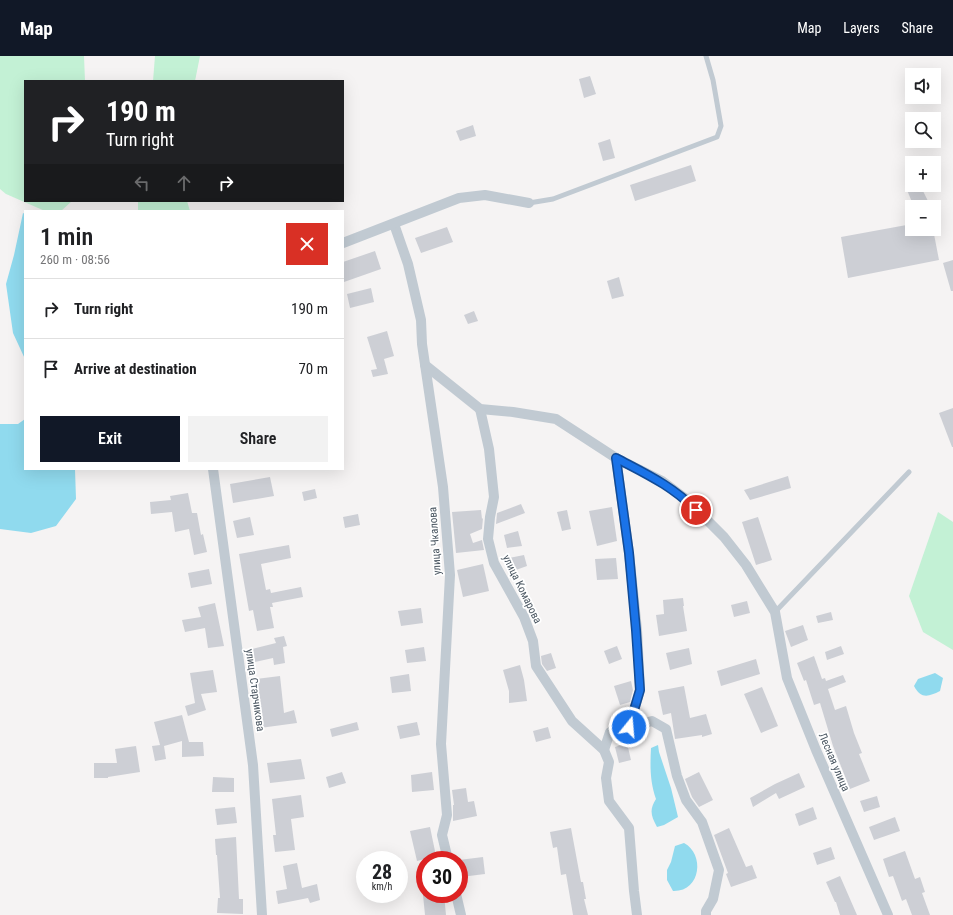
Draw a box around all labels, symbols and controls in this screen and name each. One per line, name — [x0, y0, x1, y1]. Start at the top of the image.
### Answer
text: Map — [20, 17, 53, 40]
text: Map — [797, 20, 821, 36]
text: Layers — [843, 20, 880, 36]
text: Share — [902, 20, 933, 36]
map controls — [905, 68, 941, 236]
button: sound — [905, 68, 941, 104]
text: 190 m — [106, 95, 176, 128]
icon: right — [40, 96, 92, 148]
button: search — [905, 112, 941, 148]
text: Turn right — [106, 129, 174, 150]
button: + — [905, 156, 941, 192]
icon: left — [131, 172, 153, 194]
icon: ahead — [173, 172, 195, 194]
icon: right — [215, 172, 237, 194]
button: − — [905, 200, 941, 236]
text: 1 min — [40, 223, 93, 251]
button: close — [286, 223, 328, 265]
text: 260 m · 08:56 — [40, 252, 110, 267]
icon: right — [40, 298, 62, 320]
text: Turn right — [74, 300, 133, 318]
text: 190 m — [291, 300, 328, 318]
icon: arrive — [40, 358, 62, 380]
text: Arrive at destination — [74, 360, 197, 378]
text: 70 m — [298, 360, 328, 378]
button: Exit — [40, 416, 180, 462]
button: Share — [188, 416, 328, 462]
pin — [679, 493, 713, 527]
icon: arrive — [685, 499, 707, 521]
street label: улица Чкалова — [426, 507, 444, 575]
street label: улица Комарова — [500, 553, 544, 625]
street label: улица Старчикова — [243, 648, 267, 732]
position arrow — [608, 706, 650, 748]
street label: Лесная улица — [816, 731, 852, 793]
speed limit sign: 30 — [416, 851, 468, 903]
text: 28 — [372, 860, 392, 884]
text: km/h — [372, 881, 392, 892]

